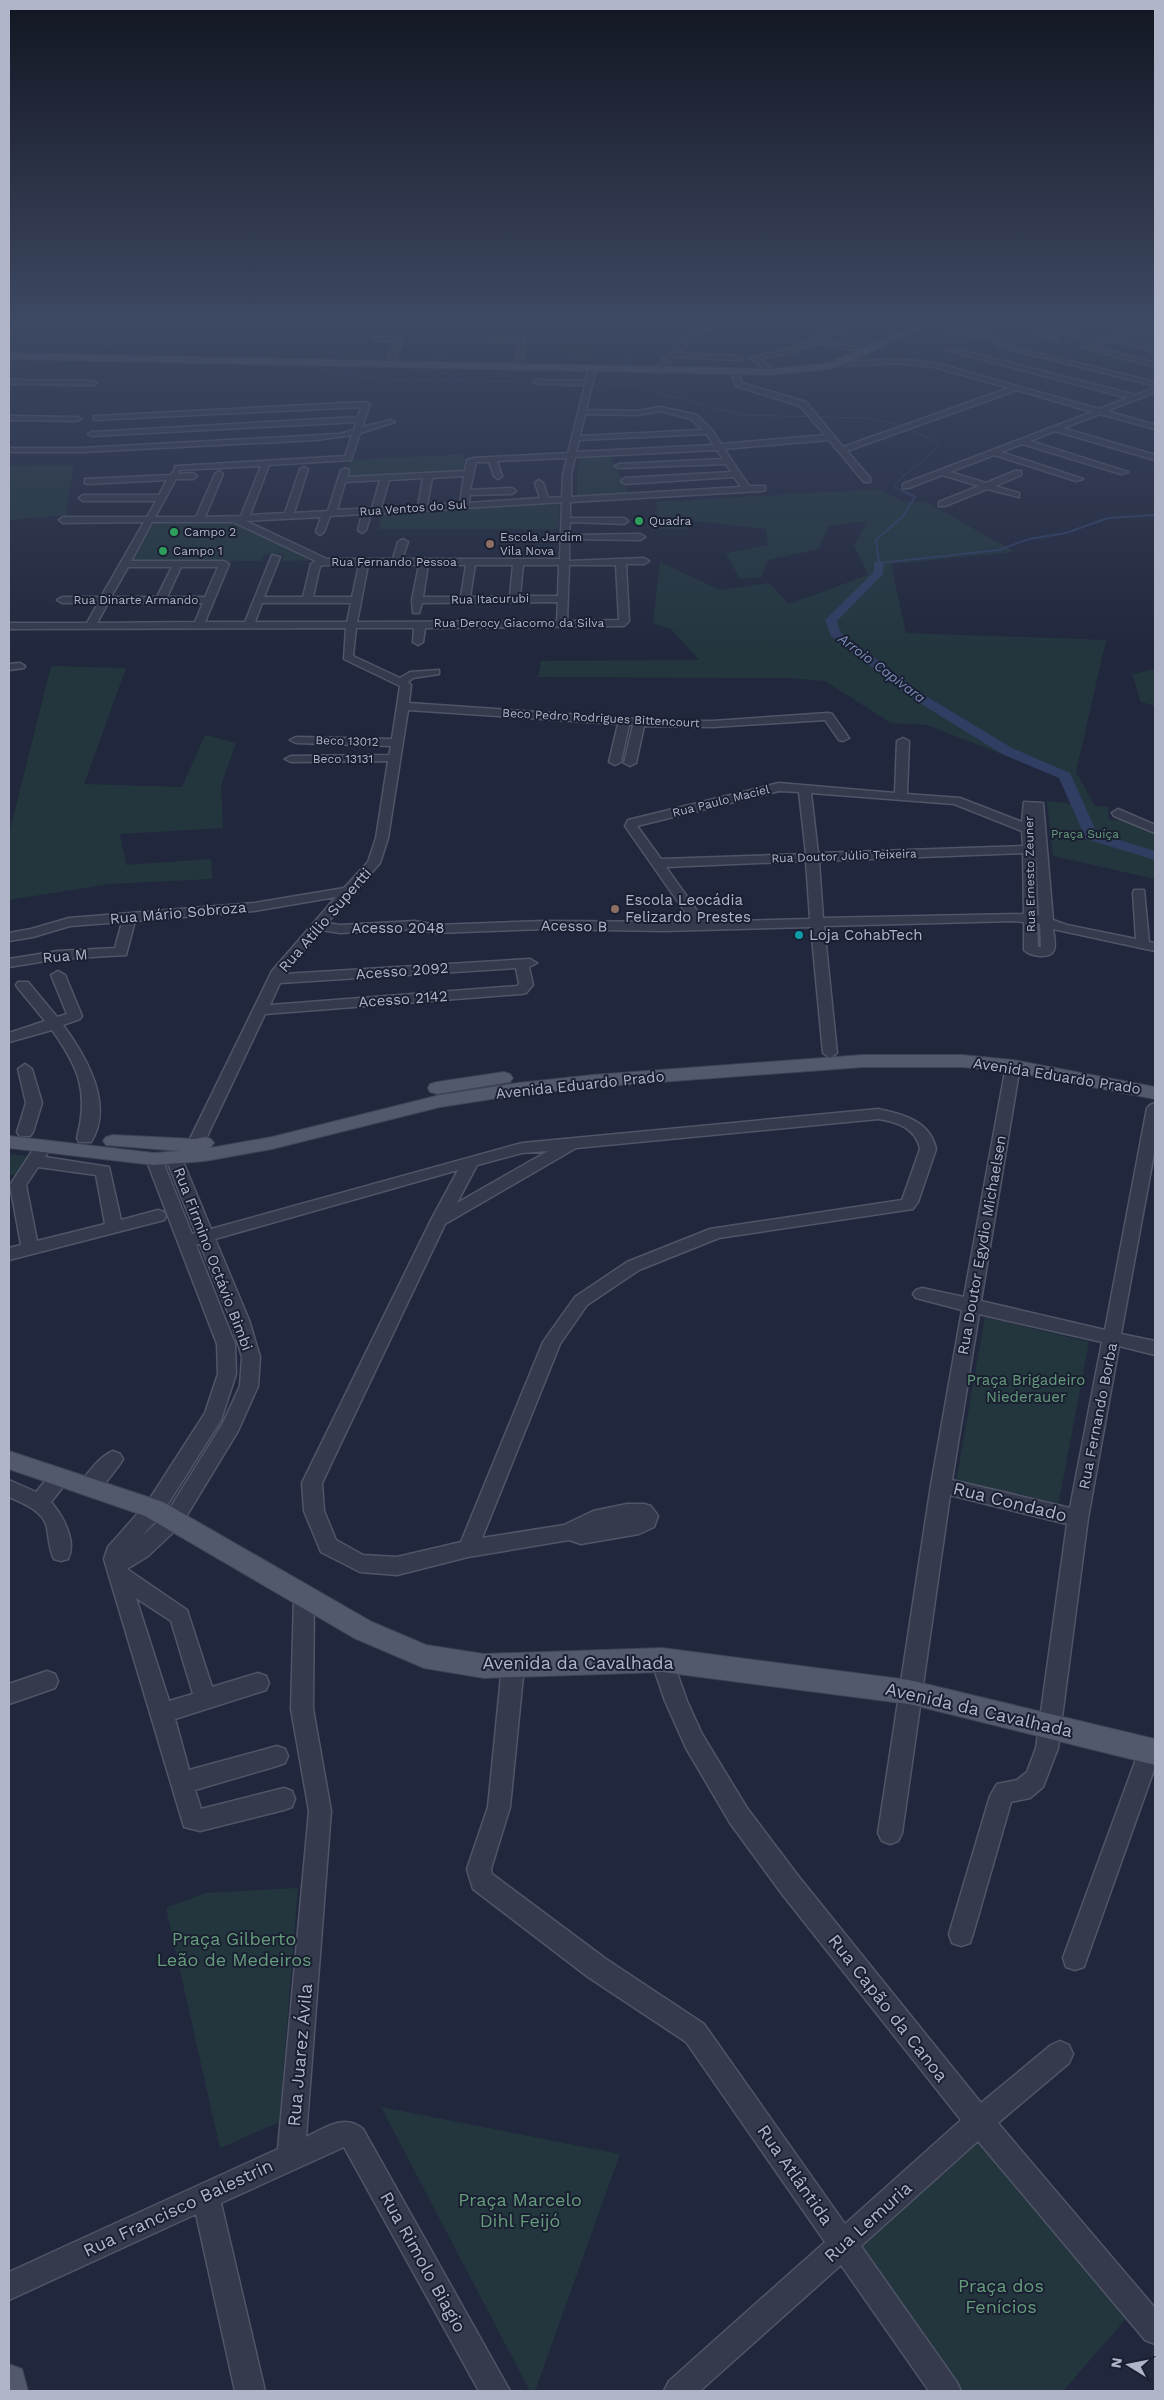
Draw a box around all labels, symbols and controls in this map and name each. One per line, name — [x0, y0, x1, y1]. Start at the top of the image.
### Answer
street label: Rua Ventos do Sul — [359, 497, 467, 519]
place label: Quadra — [649, 514, 691, 528]
marker: Quadra — [633, 515, 645, 527]
place label: Campo 2 — [184, 525, 236, 539]
marker: Campo 2 — [168, 526, 180, 538]
place label: Escola Jardim Vila Nova — [500, 530, 582, 558]
marker: Escola Jardim Vila Nova — [484, 538, 496, 550]
place label: Campo 1 — [173, 544, 223, 558]
marker: Campo 1 — [157, 545, 169, 557]
street label: Rua Fernando Pessoa — [331, 555, 457, 569]
street label: Rua Itacurubi — [451, 591, 529, 607]
street label: Rua Dinarte Armando — [73, 593, 199, 607]
street label: Rua Derocy Giacomo da Silva — [434, 616, 604, 630]
water label: Arroio Capivara — [835, 630, 929, 706]
street label: Beco Pedro Rodrigues Bittencourt — [502, 706, 700, 730]
street label: Beco 13012 — [315, 733, 379, 749]
street label: Beco 13131 — [313, 752, 373, 766]
street label: Rua Paulo Maciel — [671, 782, 771, 820]
street label: Rua Ernesto Zeuner — [1022, 816, 1038, 932]
park label: Praça Suíça — [1051, 827, 1119, 841]
street label: Rua Doutor Júlio Teixeira — [771, 846, 917, 866]
street label: Rua Atílio Supertti — [275, 864, 375, 976]
place label: Escola Leocádia Felizardo Prestes — [625, 891, 751, 926]
street label: Rua Mário Sobroza — [109, 898, 248, 928]
marker: Escola Leocádia Felizardo Prestes — [609, 903, 621, 915]
street label: Acesso B — [541, 916, 607, 936]
street label: Acesso 2048 — [351, 919, 445, 937]
place label: Loja CohabTech — [809, 926, 923, 944]
marker: Loja CohabTech — [793, 929, 805, 941]
street label: Rua M — [42, 945, 88, 967]
street label: Acesso 2092 — [355, 959, 449, 983]
street label: Acesso 2142 — [358, 987, 448, 1011]
street label: Avenida Eduardo Prado — [972, 1054, 1142, 1098]
street label: Avenida Eduardo Prado — [495, 1067, 665, 1103]
street label: Rua Doutor Egydio Michaelsen — [954, 1134, 1010, 1356]
street label: Rua Firmino Octávio Bimbi — [170, 1165, 256, 1353]
street label: Rua Fernando Borba — [1075, 1341, 1121, 1491]
park label: Praça Brigadeiro Niederauer — [967, 1371, 1085, 1406]
street label: Rua Condado — [951, 1477, 1069, 1526]
street label: Avenida da Cavalhada — [482, 1652, 674, 1673]
street label: Avenida da Cavalhada — [884, 1678, 1075, 1741]
park label: Praça Gilberto Leão de Medeiros — [156, 1928, 312, 1970]
street label: Rua Capão da Canoa — [824, 1930, 953, 2086]
street label: Rua Juarez Ávila — [283, 1983, 316, 2127]
street label: Rua Atlântida — [753, 2121, 838, 2229]
street label: Rua Francisco Balestrin — [80, 2154, 276, 2261]
street label: Rua Lemuria — [820, 2177, 916, 2266]
street label: Rua Rimolo Biagio — [376, 2188, 471, 2336]
park label: Praça Marcelo Dihl Feijó — [458, 2189, 582, 2231]
park label: Praça dos Fenícios — [958, 2275, 1044, 2317]
north arrow — [1104, 2340, 1154, 2390]
text: N — [1107, 2356, 1125, 2369]

